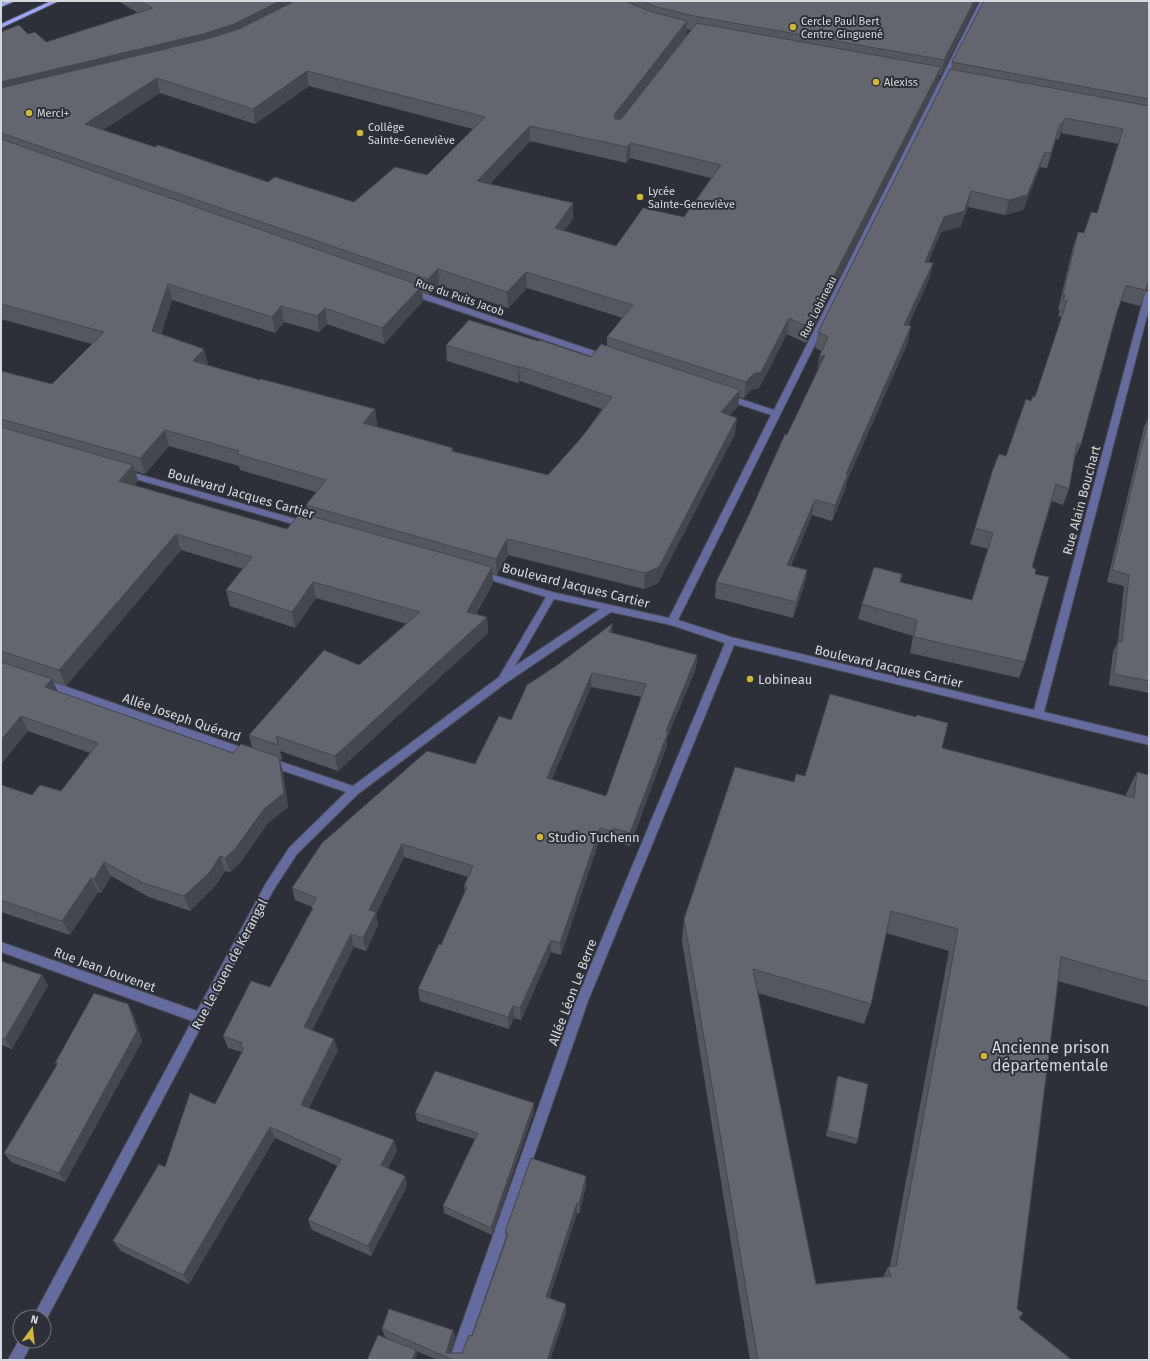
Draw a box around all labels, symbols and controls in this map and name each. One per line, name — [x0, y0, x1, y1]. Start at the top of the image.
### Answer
place label: Cercle Paul Bert Centre Ginguené — [801, 15, 883, 41]
marker: Cercle Paul Bert Centre Ginguené — [788, 22, 798, 32]
place label: Alexiss — [884, 76, 918, 89]
marker: Alexiss — [871, 77, 881, 87]
place label: Merci+ — [37, 107, 69, 120]
marker: Merci+ — [24, 108, 34, 118]
place label: Collège Sainte-Geneviève — [368, 121, 455, 147]
marker: Collège Sainte-Geneviève — [355, 128, 365, 138]
place label: Lycée Sainte-Geneviève — [648, 185, 735, 211]
marker: Lycée Sainte-Geneviève — [635, 192, 645, 202]
street label: Rue Lobineau — [797, 274, 840, 340]
street label: Rue du Puits Jacob — [414, 276, 506, 319]
street label: Rue Alain Bouchart — [1060, 443, 1103, 556]
street label: Boulevard Jacques Cartier — [166, 465, 316, 522]
street label: Boulevard Jacques Cartier — [501, 560, 651, 611]
street label: Boulevard Jacques Cartier — [813, 642, 964, 691]
place label: Lobineau — [758, 672, 812, 687]
marker: Lobineau — [745, 674, 755, 684]
street label: Allée Joseph Quérard — [121, 690, 243, 745]
place label: Studio Tuchenn — [548, 830, 640, 845]
marker: Studio Tuchenn — [535, 832, 545, 842]
street label: Rue Le Guen de Kerangal — [189, 896, 270, 1032]
street label: Allée Léon Le Berre — [545, 937, 600, 1048]
street label: Rue Jean Jouvenet — [52, 944, 158, 995]
place label: Ancienne prison départementale — [992, 1038, 1110, 1075]
marker: Ancienne prison départementale — [979, 1051, 989, 1061]
north arrow — [12, 1309, 52, 1349]
text: N — [29, 1313, 40, 1327]

